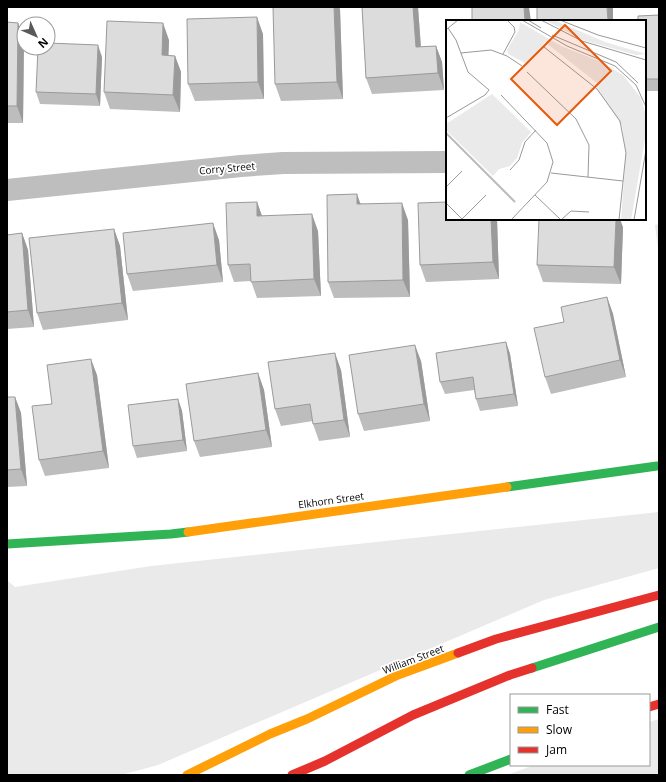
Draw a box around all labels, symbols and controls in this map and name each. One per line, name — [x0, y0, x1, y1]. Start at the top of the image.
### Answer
north arrow — [16, 16, 56, 56]
inset map — [446, 20, 646, 220]
text: N — [35, 35, 52, 52]
street label: Corry Street — [198, 159, 256, 177]
street label: Elkhorn Street — [297, 488, 365, 512]
street label: William Street — [380, 641, 446, 677]
legend — [510, 694, 650, 766]
text: Fast — [546, 701, 569, 718]
text: Slow — [546, 721, 573, 738]
text: Jam — [545, 741, 567, 758]

